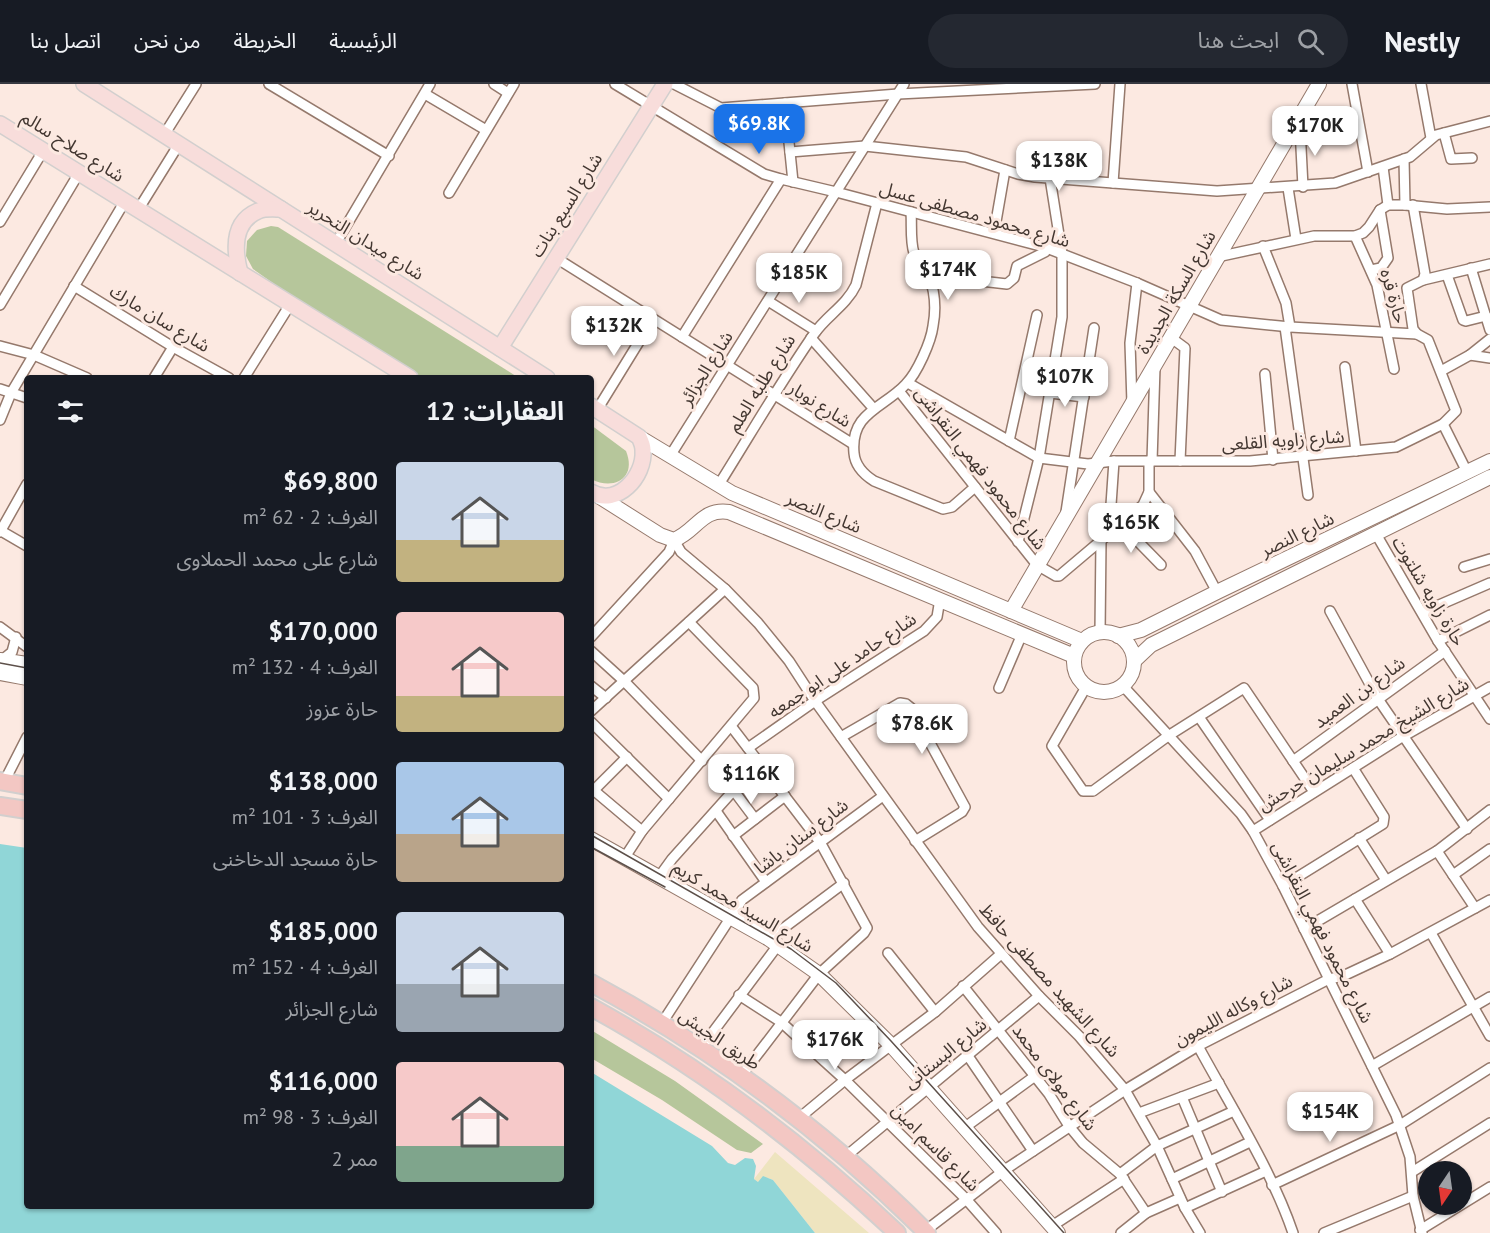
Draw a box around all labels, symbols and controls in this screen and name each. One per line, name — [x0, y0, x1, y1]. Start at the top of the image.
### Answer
search box — [928, 14, 1348, 68]
text: Nestly — [1384, 23, 1460, 60]
icon: search — [1294, 25, 1327, 58]
text: ابحث هنا — [1198, 26, 1279, 54]
text: اتصل بنا — [30, 27, 101, 54]
text: من نحن — [134, 27, 200, 54]
text: الخريطة — [233, 27, 296, 54]
text: الرئيسية — [329, 27, 397, 54]
pin: $69.8K — [710, 104, 808, 155]
street label: شارع صلاح سالم — [16, 105, 129, 189]
pin: $170K — [1273, 106, 1357, 157]
text: $69.8K — [728, 110, 790, 136]
text: $170K — [1286, 112, 1344, 138]
pin: $138K — [1017, 141, 1101, 192]
text: $138K — [1030, 147, 1088, 173]
street label: شارع السبع بنات — [525, 149, 610, 263]
street label: شارع محمود مصطفى عسل — [876, 176, 1073, 255]
street label: شارع ميدان التحرير — [301, 194, 429, 288]
street label: شارع السكة الجديدة — [1131, 226, 1223, 359]
pin: $174K — [906, 250, 990, 301]
pin: $185K — [757, 253, 841, 304]
text: $174K — [919, 256, 977, 282]
text: $185K — [770, 259, 828, 285]
street label: حارة قره — [1375, 266, 1413, 326]
street label: شارع سان مارك — [104, 279, 214, 360]
pin: $132K — [572, 306, 656, 357]
text: $132K — [585, 312, 643, 338]
street label: شارع الجزائر — [674, 327, 740, 412]
street label: شارع طلبه العلم — [722, 330, 803, 438]
pin: $107K — [1023, 357, 1107, 408]
text: $107K — [1036, 363, 1094, 389]
street label: شارع نوبار — [782, 375, 856, 435]
street label: شارع محمود فهمي النقراشى — [908, 382, 1052, 556]
text: العقارات: 12 — [426, 394, 564, 427]
icon: filters — [54, 395, 87, 428]
street label: شارع زاويه القلعى — [1221, 424, 1345, 459]
text: $69,800 — [283, 464, 378, 497]
icon: home — [444, 486, 516, 558]
street label: شارع النصر — [781, 486, 865, 541]
pin: $165K — [1089, 503, 1173, 554]
text: الغرف: 2 · 62 m² — [243, 504, 378, 530]
street label: شارع النصر — [1255, 506, 1339, 565]
text: $165K — [1102, 509, 1160, 535]
street label: حارة زاويه شلتوت — [1387, 532, 1471, 650]
text: شارع على محمد الحملاوى — [176, 546, 378, 572]
street label: شارع حامد على ابو جمعه — [764, 607, 922, 726]
text: $170,000 — [268, 614, 378, 647]
icon: home — [444, 636, 516, 708]
street label: شارع بن العميد — [1309, 651, 1411, 735]
text: الغرف: 4 · 132 m² — [232, 654, 378, 680]
street label: شارع الشيخ محمد سليمان حرحش — [1253, 672, 1474, 819]
text: حارة عزوز — [306, 696, 378, 722]
pin: $78.6K — [873, 704, 971, 755]
text: $78.6K — [891, 710, 953, 736]
pin: $116K — [709, 754, 793, 805]
text: $116K — [722, 760, 780, 786]
text: $138,000 — [268, 764, 378, 797]
icon: home — [444, 786, 516, 858]
street label: شارع سنان باشا — [749, 793, 854, 881]
text: الغرف: 3 · 101 m² — [232, 804, 378, 830]
street label: شارع محمود فهمي النقراشى — [1264, 837, 1379, 1028]
text: حارة مسجد الدخاخنى — [213, 846, 378, 872]
street label: شارع السيد محمد كريم — [667, 855, 818, 960]
street label: شارع الشهيد مصطفى حافظ — [972, 898, 1125, 1064]
text: $185,000 — [268, 914, 378, 947]
icon: home — [444, 936, 516, 1008]
text: الغرف: 4 · 152 m² — [232, 954, 378, 980]
street label: شارع وكاله الليمون — [1170, 969, 1298, 1054]
text: شارع الجزائر — [286, 996, 378, 1022]
street label: طريق الجيش — [675, 1003, 765, 1075]
street label: شارع البستانى — [899, 1012, 993, 1096]
street label: شارع مولاى محمد — [1005, 1019, 1103, 1137]
pin: $176K — [793, 1020, 877, 1071]
text: $176K — [806, 1026, 864, 1052]
text: $116,000 — [268, 1064, 378, 1097]
icon: home — [444, 1086, 516, 1158]
pin: $154K — [1288, 1092, 1372, 1143]
street label: شارع قاسم امين — [885, 1098, 985, 1198]
text: $154K — [1301, 1098, 1359, 1124]
text: الغرف: 3 · 98 m² — [243, 1104, 378, 1130]
text: ممر 2 — [332, 1146, 378, 1172]
north arrow — [1418, 1161, 1472, 1215]
map controls — [1418, 1161, 1472, 1215]

